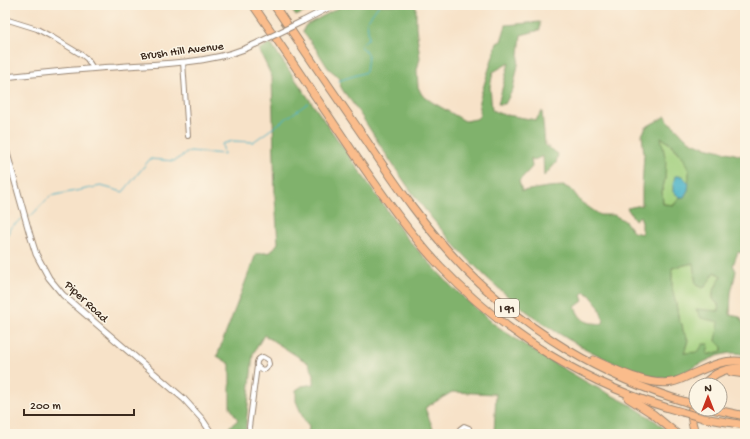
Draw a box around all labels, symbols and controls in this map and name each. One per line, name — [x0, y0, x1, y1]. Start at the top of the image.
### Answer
street label: Brush Hill Avenue — [139, 40, 225, 64]
street label: Piper Road — [60, 278, 111, 327]
road number: I 91 — [495, 299, 519, 317]
north arrow — [688, 377, 728, 417]
text: N — [704, 383, 712, 395]
scale bar — [24, 391, 134, 417]
text: 200 m — [30, 400, 61, 414]

